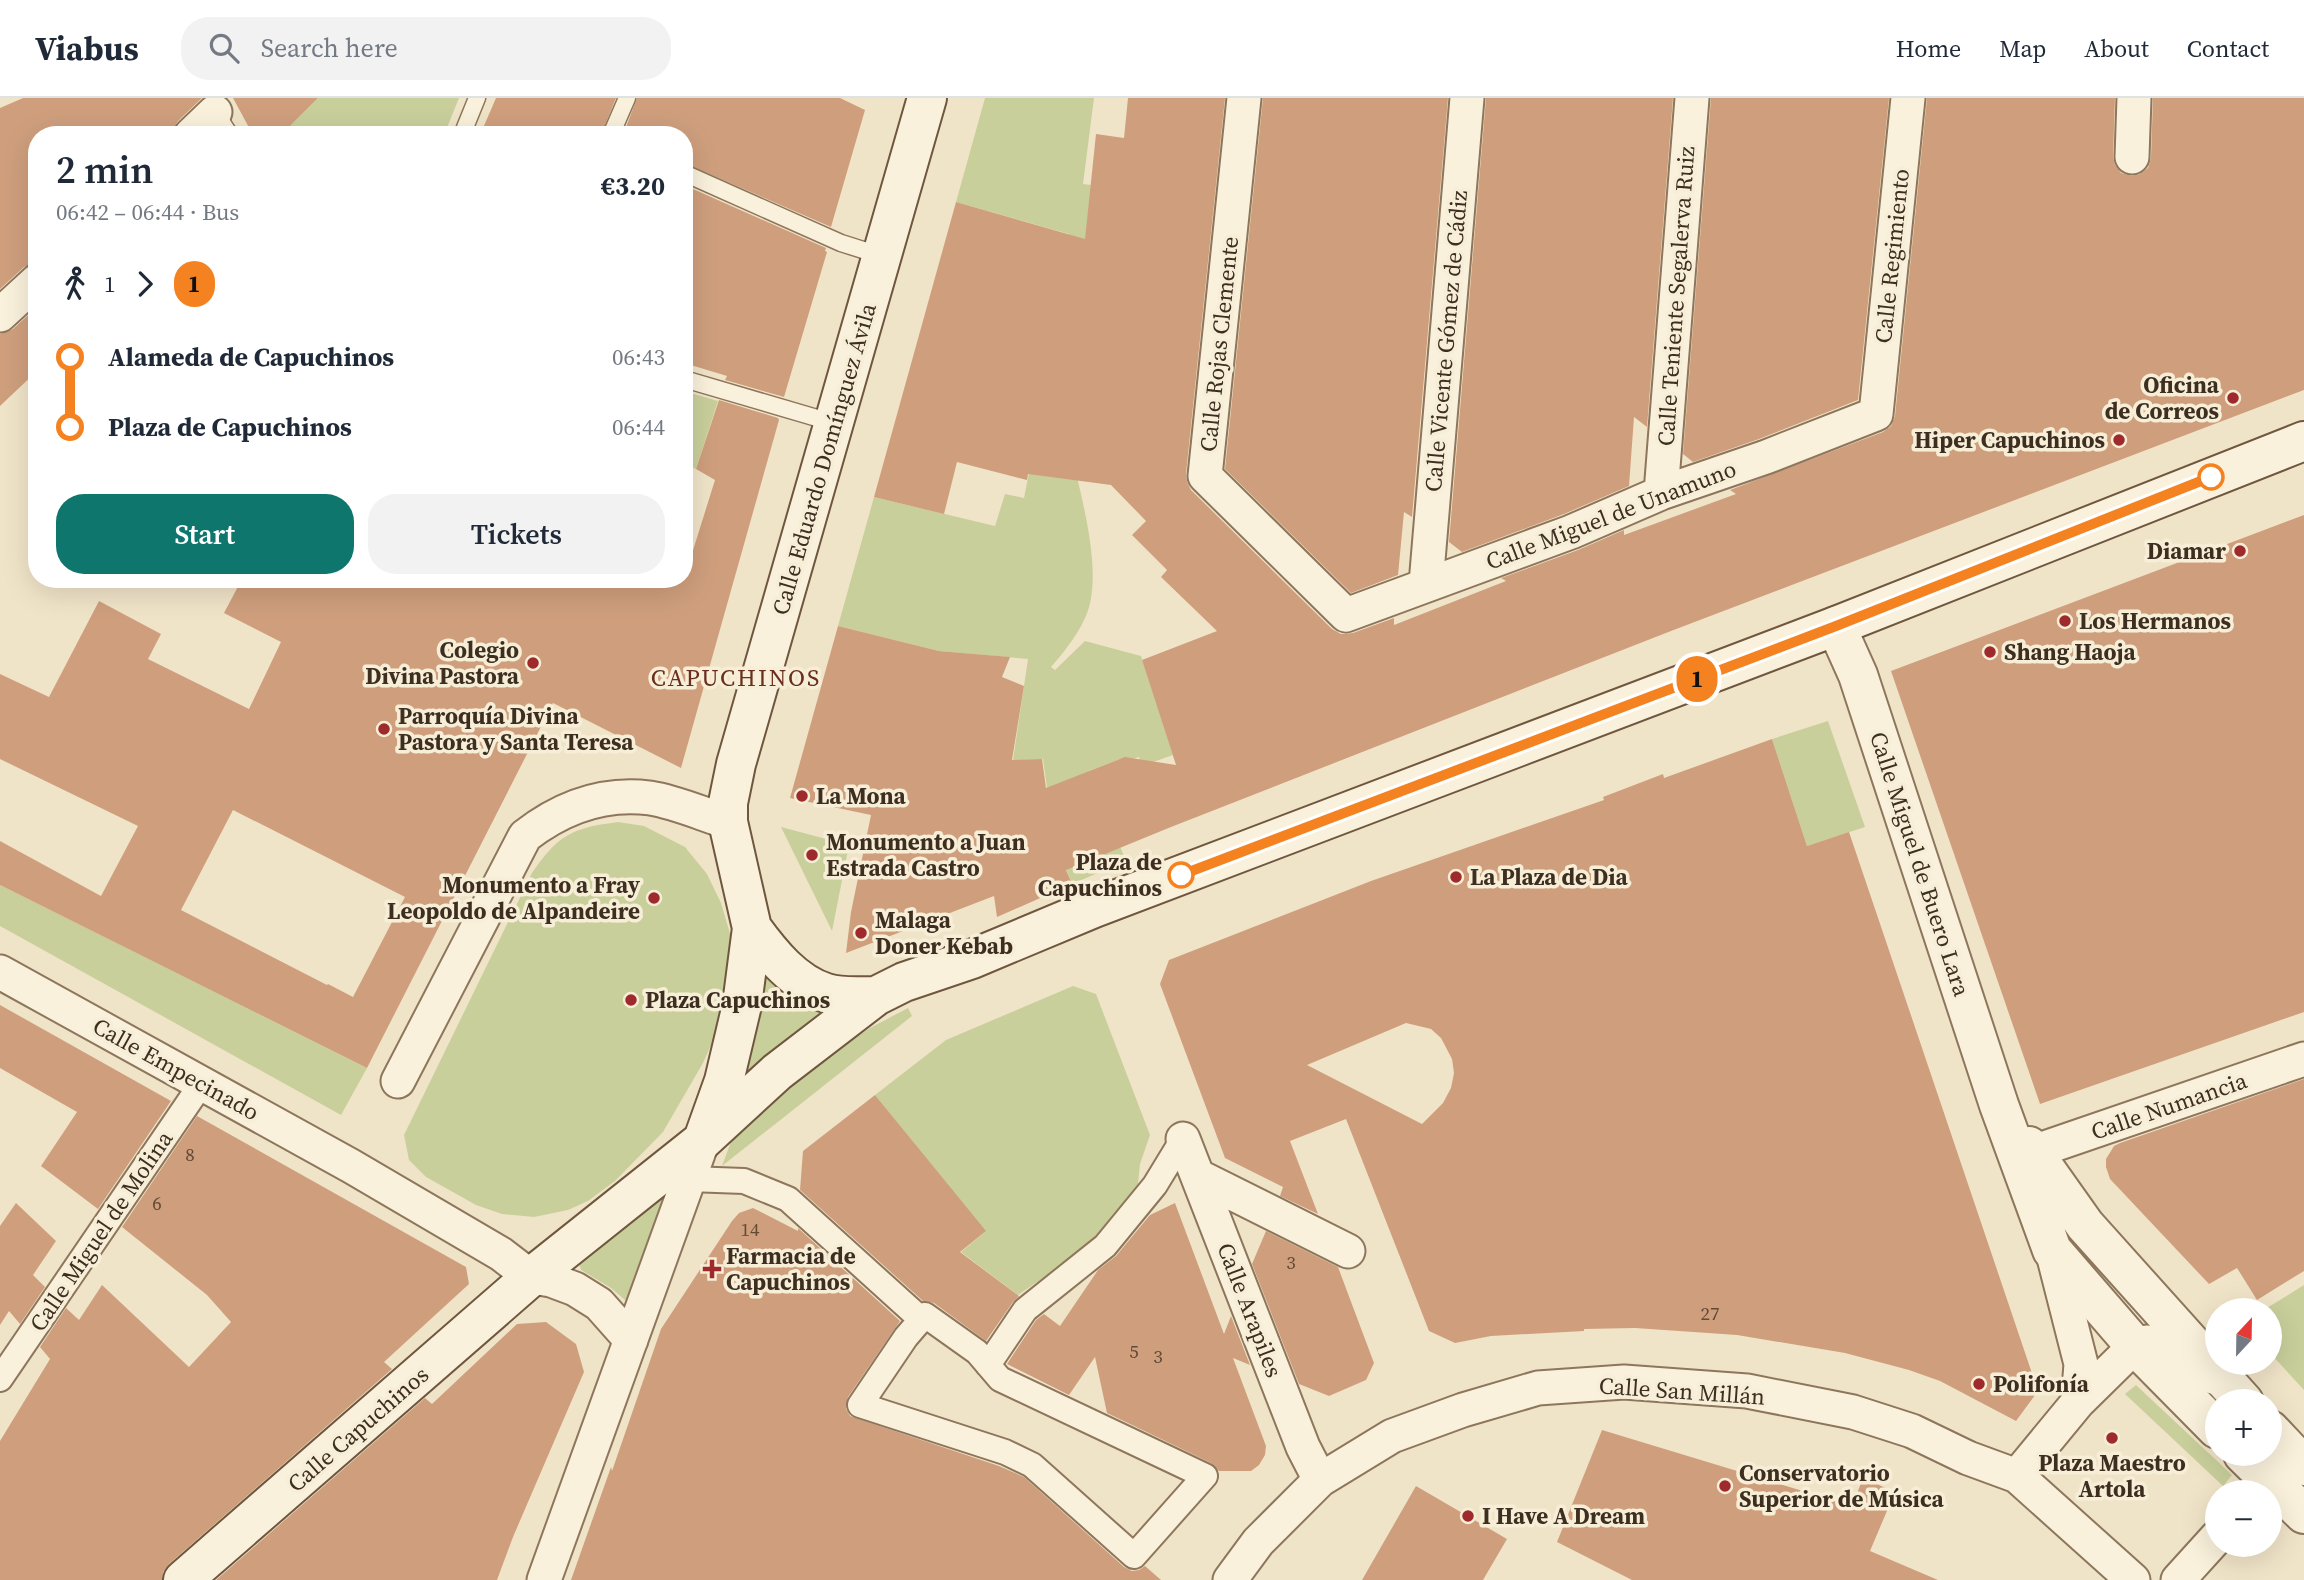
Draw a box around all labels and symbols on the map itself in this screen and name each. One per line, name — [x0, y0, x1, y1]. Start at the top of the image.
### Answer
street label: Calle Teniente Segalerva Ruiz — [1650, 145, 1702, 447]
street label: Calle Regimiento — [1867, 167, 1917, 345]
street label: Calle Vicente Gómez de Cádiz — [1417, 189, 1475, 493]
street label: Calle Rojas Clemente — [1192, 235, 1246, 453]
street label: Calle Eduardo Domínguez Ávila — [764, 299, 884, 619]
place label: Oficina de Correos — [2105, 369, 2220, 427]
marker: Oficina de Correos — [2225, 390, 2241, 406]
place label: Hiper Capuchinos — [1914, 424, 2105, 456]
marker: Hiper Capuchinos — [2111, 432, 2127, 448]
street label: Calle Miguel de Unamuno — [1481, 452, 1741, 578]
unlabelled marker — [2198, 464, 2224, 490]
place label: Diamar — [2147, 535, 2226, 567]
marker: Diamar — [2232, 543, 2248, 559]
place label: Los Hermanos — [2079, 605, 2231, 637]
marker: Los Hermanos — [2057, 613, 2073, 629]
place label: Colegio Divina Pastora — [365, 634, 520, 692]
place label: Shang Haoja — [2004, 636, 2136, 668]
marker: Shang Haoja — [1982, 644, 1998, 660]
marker: Colegio Divina Pastora — [525, 655, 541, 671]
line badge: 1 — [1674, 656, 1720, 702]
district label: CAPUCHINOS — [651, 661, 821, 694]
place label: Parroquía Divina Pastora y Santa Teresa — [398, 700, 634, 758]
marker: Parroquía Divina Pastora y Santa Teresa — [376, 721, 392, 737]
street label: Calle Miguel de Buero Lara — [1862, 728, 1978, 1001]
place label: La Mona — [816, 780, 906, 812]
marker: La Mona — [794, 788, 810, 804]
place label: Monumento a Juan Estrada Castro — [826, 826, 1026, 884]
place label: Plaza de Capuchinos — [1038, 846, 1162, 904]
marker: Monumento a Juan Estrada Castro — [804, 847, 820, 863]
place label: La Plaza de Dia — [1470, 861, 1628, 893]
marker: Plaza de Capuchinos — [1168, 862, 1194, 888]
place label: Monumento a Fray Leopoldo de Alpandeire — [387, 869, 641, 927]
marker: La Plaza de Dia — [1448, 869, 1464, 885]
marker: Monumento a Fray Leopoldo de Alpandeire — [646, 890, 662, 906]
place label: Malaga Doner Kebab — [875, 904, 1013, 962]
marker: Malaga Doner Kebab — [853, 925, 869, 941]
place label: Plaza Capuchinos — [645, 984, 830, 1016]
marker: Plaza Capuchinos — [623, 992, 639, 1008]
street label: Calle Empecinado — [87, 1010, 265, 1128]
street label: Calle Numancia — [2087, 1064, 2251, 1148]
street label: Calle Miguel de Molina — [22, 1124, 180, 1338]
house number: 8 — [185, 1141, 195, 1167]
house number: 6 — [152, 1190, 162, 1216]
house number: 14 — [740, 1216, 760, 1242]
street label: Calle Arapiles — [1210, 1238, 1290, 1382]
place label: Farmacia de Capuchinos — [726, 1240, 856, 1298]
house number: 3 — [1286, 1249, 1296, 1275]
marker: Farmacia de Capuchinos — [704, 1261, 720, 1277]
north arrow — [2205, 1298, 2282, 1376]
house number: 27 — [1700, 1300, 1720, 1326]
house number: 5 — [1129, 1338, 1139, 1364]
house number: 3 — [1153, 1343, 1163, 1369]
street label: Calle Capuchinos — [281, 1359, 435, 1499]
place label: Polifonía — [1993, 1368, 2090, 1400]
street label: Calle San Millán — [1598, 1369, 1766, 1413]
marker: Polifonía — [1971, 1376, 1987, 1392]
marker: Plaza Maestro Artola — [2104, 1430, 2120, 1446]
place label: Plaza Maestro Artola — [2038, 1447, 2186, 1505]
place label: Conservatorio Superior de Música — [1739, 1457, 1945, 1515]
marker: Conservatorio Superior de Música — [1717, 1478, 1733, 1494]
place label: I Have A Dream — [1482, 1500, 1645, 1532]
marker: I Have A Dream — [1460, 1508, 1476, 1524]

